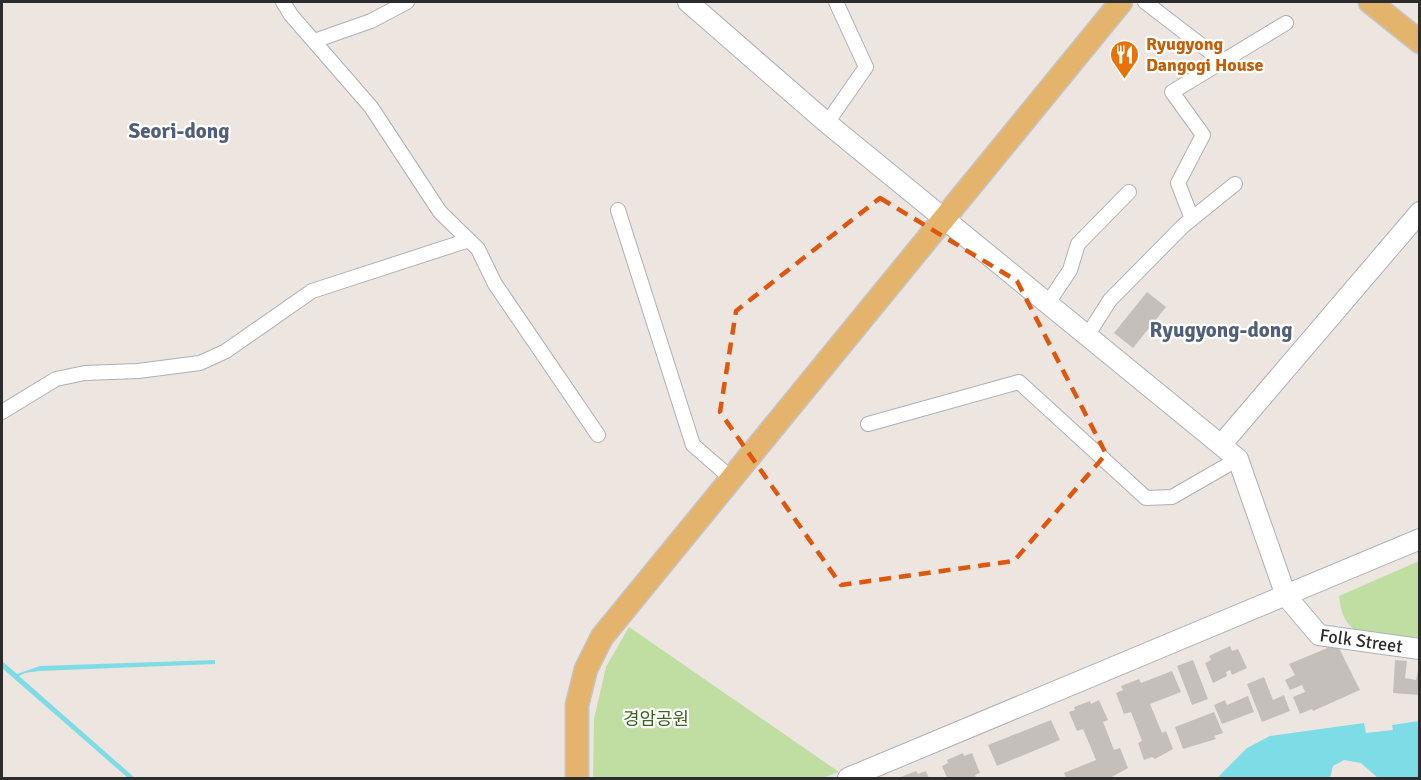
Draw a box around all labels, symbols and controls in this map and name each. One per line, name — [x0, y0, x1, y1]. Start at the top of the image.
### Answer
place label: Ryugyong Dangogi House — [1146, 33, 1264, 76]
restaurant icon: Ryugyong Dangogi House — [1109, 38, 1141, 80]
district label: Seori-dong — [129, 118, 230, 144]
district label: Ryugyong-dong — [1150, 317, 1292, 343]
street label: Folk Street — [1318, 624, 1404, 657]
park label: 경암공원 — [623, 708, 689, 730]

